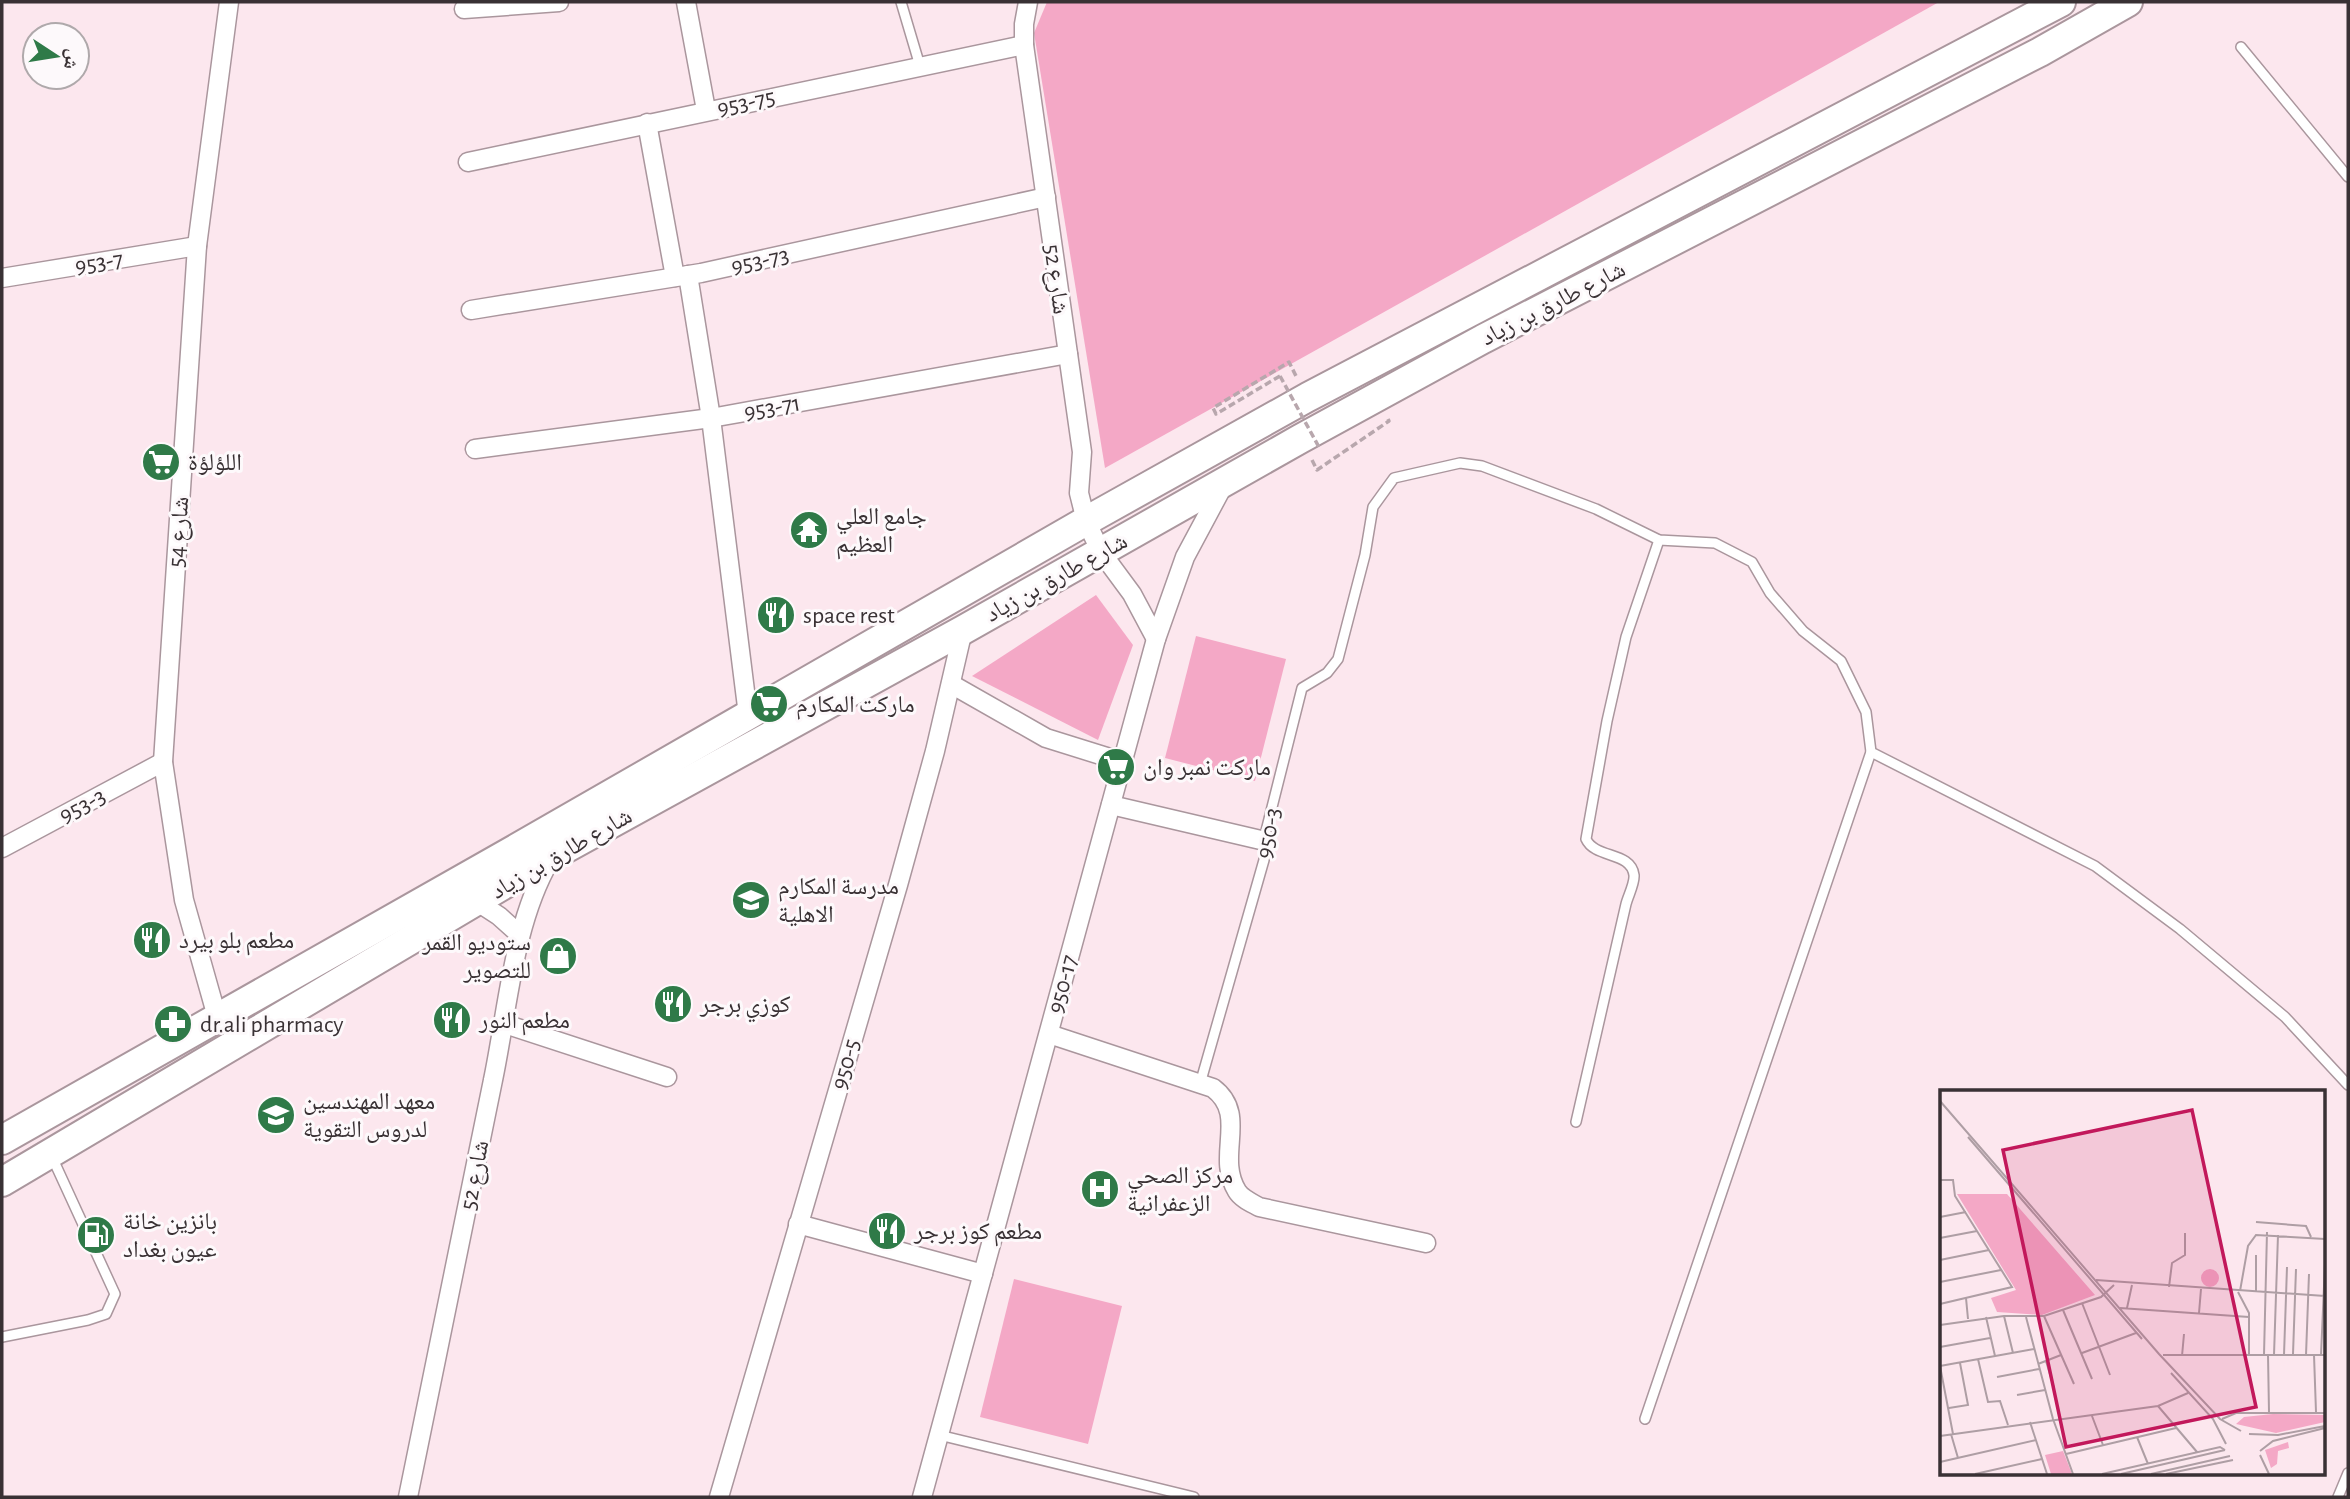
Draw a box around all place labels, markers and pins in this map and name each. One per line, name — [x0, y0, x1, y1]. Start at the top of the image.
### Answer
supermarket icon: اللؤلؤة — [140, 441, 182, 483]
place label: اللؤلؤة — [188, 451, 242, 475]
place label: جامع العلي العظيم — [836, 505, 927, 560]
temple icon: جامع العلي العظيم — [788, 509, 830, 551]
restaurant icon: space rest — [755, 594, 797, 636]
place label: space rest — [803, 604, 895, 628]
supermarket icon: ماركت المكارم — [748, 683, 790, 725]
place label: ماركت المكارم — [796, 693, 915, 720]
supermarket icon: ماركت نمبر وان — [1095, 746, 1137, 788]
place label: ماركت نمبر وان — [1143, 756, 1271, 781]
place label: مدرسة المكارم الاهلية — [778, 875, 899, 927]
school or university icon: مدرسة المكارم الاهلية — [730, 879, 772, 921]
restaurant icon: مطعم بلو بيرد — [131, 919, 173, 961]
place label: مطعم بلو بيرد — [179, 929, 294, 956]
place label: ستوديو القمر للتصوير — [421, 931, 531, 983]
shop icon: ستوديو القمر للتصوير — [537, 935, 579, 977]
restaurant icon: كوزي برجر — [652, 983, 694, 1025]
place label: كوزي برجر — [699, 993, 791, 1023]
restaurant icon: مطعم النور — [431, 999, 473, 1041]
pharmacy icon: dr.ali pharmacy — [152, 1003, 194, 1045]
place label: مطعم النور — [478, 1009, 570, 1036]
place label: dr.ali pharmacy — [200, 1013, 344, 1037]
place label: معهد المهندسين لدروس التقوية — [303, 1090, 435, 1143]
school or university icon: معهد المهندسين لدروس التقوية — [255, 1094, 297, 1136]
place label: مركز الصحي الزعفرانية — [1127, 1164, 1233, 1216]
hospital icon: مركز الصحي الزعفرانية — [1079, 1168, 1121, 1210]
place label: بانزين خانة عيون بغداد — [123, 1210, 217, 1263]
restaurant icon: مطعم كوز برجر — [866, 1210, 908, 1252]
fuel station icon: بانزين خانة عيون بغداد — [75, 1214, 117, 1256]
place label: مطعم كوز برجر — [913, 1220, 1042, 1247]

